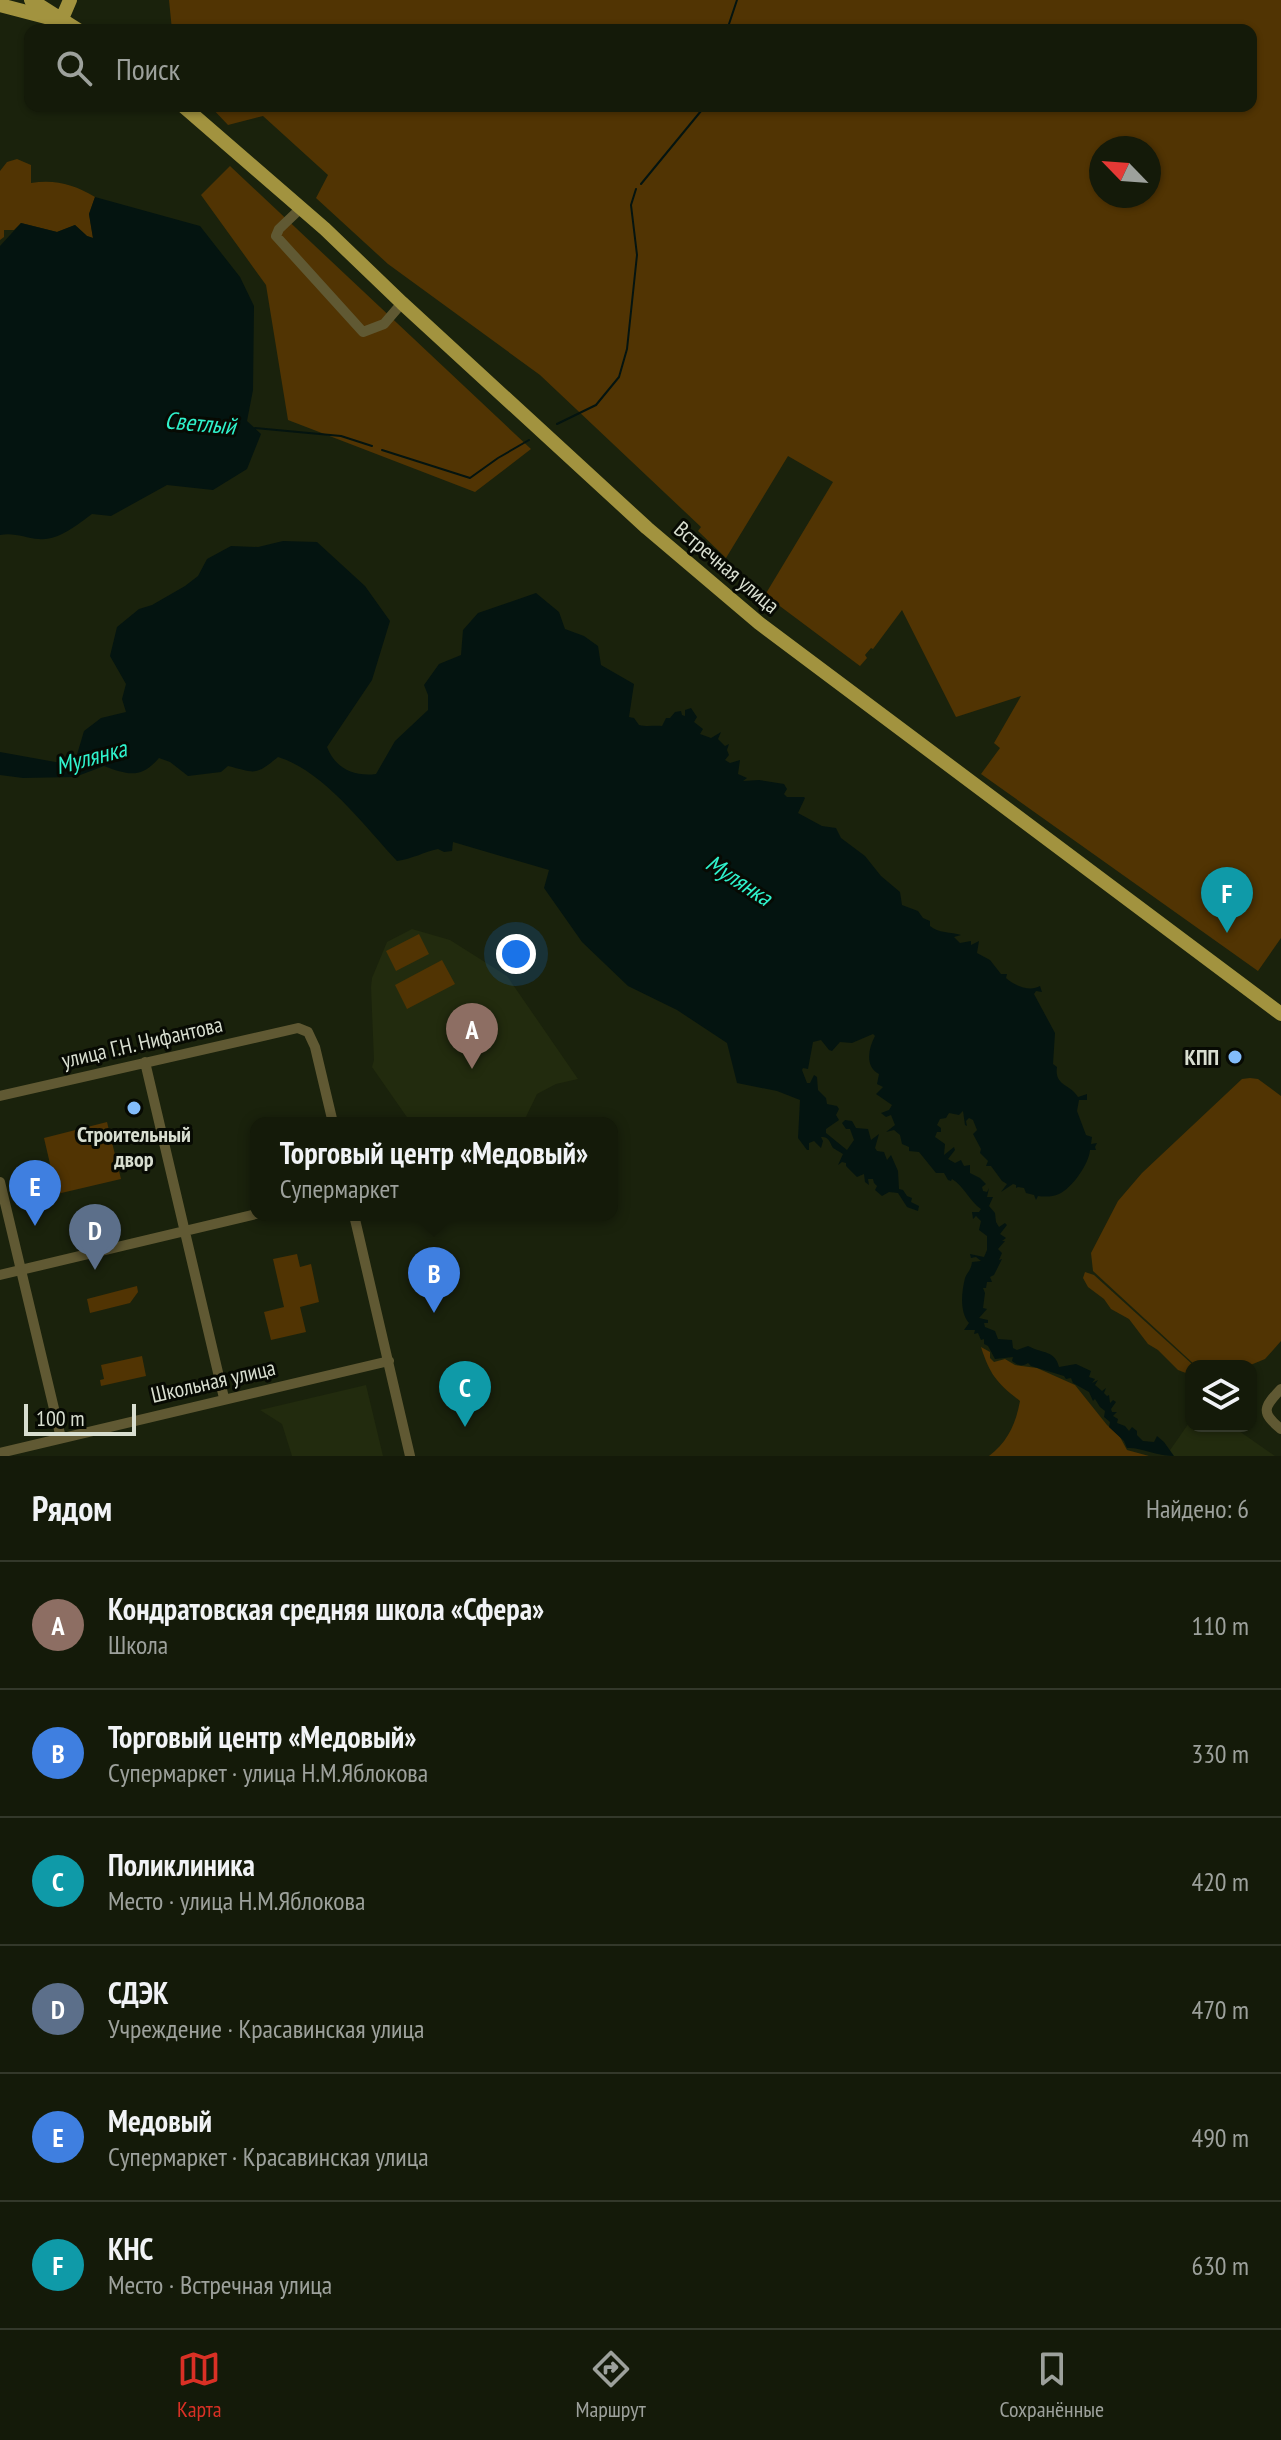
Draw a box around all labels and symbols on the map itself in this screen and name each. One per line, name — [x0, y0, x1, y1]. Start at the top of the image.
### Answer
north arrow — [1089, 136, 1161, 208]
water label: Светлый — [163, 404, 239, 442]
street label: Встречная улица — [669, 515, 785, 619]
water label: Мулянка — [52, 732, 131, 781]
water label: Мулянка — [700, 847, 779, 913]
pin: F — [1201, 867, 1253, 933]
your location — [496, 934, 536, 974]
pin: A — [446, 1003, 498, 1069]
street label: улица Г.Н. Нифантова — [59, 1010, 225, 1074]
place label: КПП — [1185, 1043, 1219, 1071]
marker: КПП — [1226, 1048, 1244, 1066]
marker: Строительный двор — [125, 1099, 143, 1117]
place label: Строительный двор — [77, 1120, 191, 1173]
pin: E — [9, 1160, 61, 1226]
pin: D — [69, 1204, 121, 1270]
pin: B — [408, 1247, 460, 1313]
street label: Школьная улица — [148, 1353, 278, 1409]
pin: C — [439, 1361, 491, 1427]
scale bar — [24, 1400, 136, 1436]

